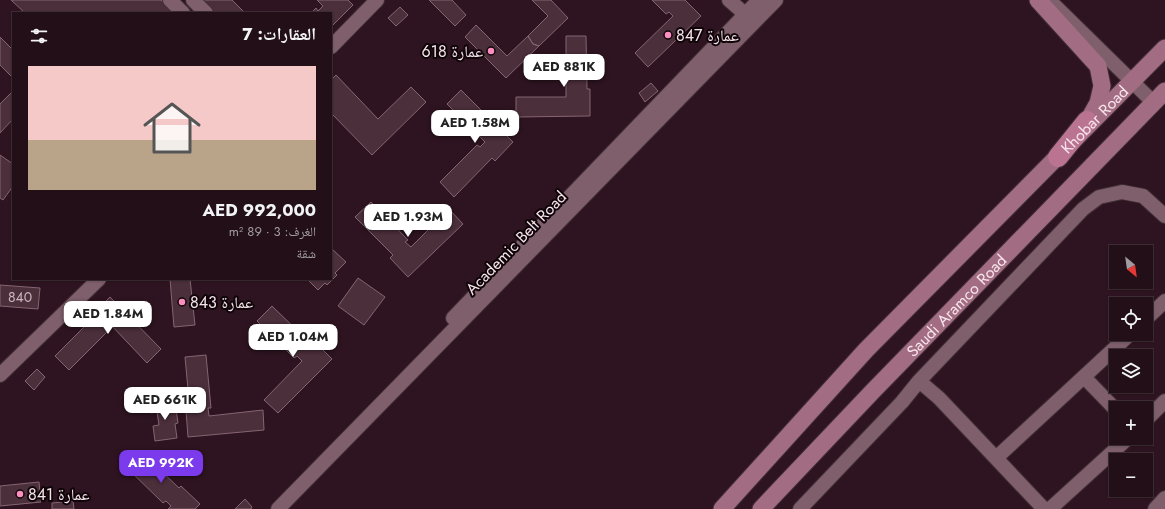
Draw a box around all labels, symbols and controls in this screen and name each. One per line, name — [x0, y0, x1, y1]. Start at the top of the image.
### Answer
text: العقارات: 7 — [242, 22, 316, 46]
place label: عمارة 847 — [676, 24, 739, 47]
icon: filters — [28, 25, 50, 47]
marker: عمارة 847 — [663, 30, 673, 40]
place label: عمارة 618 — [422, 40, 483, 63]
marker: عمارة 618 — [486, 46, 496, 56]
pin: AED 881K — [523, 54, 605, 88]
text: AED 881K — [533, 57, 595, 76]
street label: Khobar Road — [1055, 80, 1133, 159]
icon: home — [136, 92, 208, 164]
pin: AED 1.58M — [429, 110, 521, 144]
text: AED 1.58M — [440, 113, 510, 132]
street label: Academic Belt Road — [460, 186, 572, 300]
text: AED 992,000 — [203, 198, 316, 222]
pin: AED 1.93M — [362, 204, 454, 238]
text: AED 1.93M — [373, 207, 443, 226]
text: الغرف: 3 · 89 m² — [229, 222, 316, 241]
text: شقة — [297, 244, 316, 263]
north arrow — [1109, 245, 1153, 289]
map controls — [1109, 245, 1153, 497]
street label: Saudi Aramco Road — [901, 249, 1012, 362]
house number: 840 — [8, 287, 32, 307]
place label: عمارة 843 — [190, 291, 253, 314]
marker: عمارة 843 — [177, 297, 187, 307]
button: locate — [1109, 297, 1153, 341]
pin: AED 1.84M — [62, 301, 154, 335]
text: AED 1.84M — [73, 304, 143, 323]
pin: AED 1.04M — [247, 324, 339, 358]
text: AED 1.04M — [258, 327, 328, 346]
button: layers — [1109, 349, 1153, 393]
pin: AED 661K — [124, 387, 206, 421]
text: AED 661K — [133, 390, 197, 409]
button: + — [1109, 401, 1153, 445]
pin: AED 992K — [120, 450, 202, 484]
text: AED 992K — [128, 453, 194, 472]
button: − — [1109, 453, 1153, 497]
place label: عمارة 841 — [28, 483, 90, 506]
marker: عمارة 841 — [15, 489, 25, 499]

